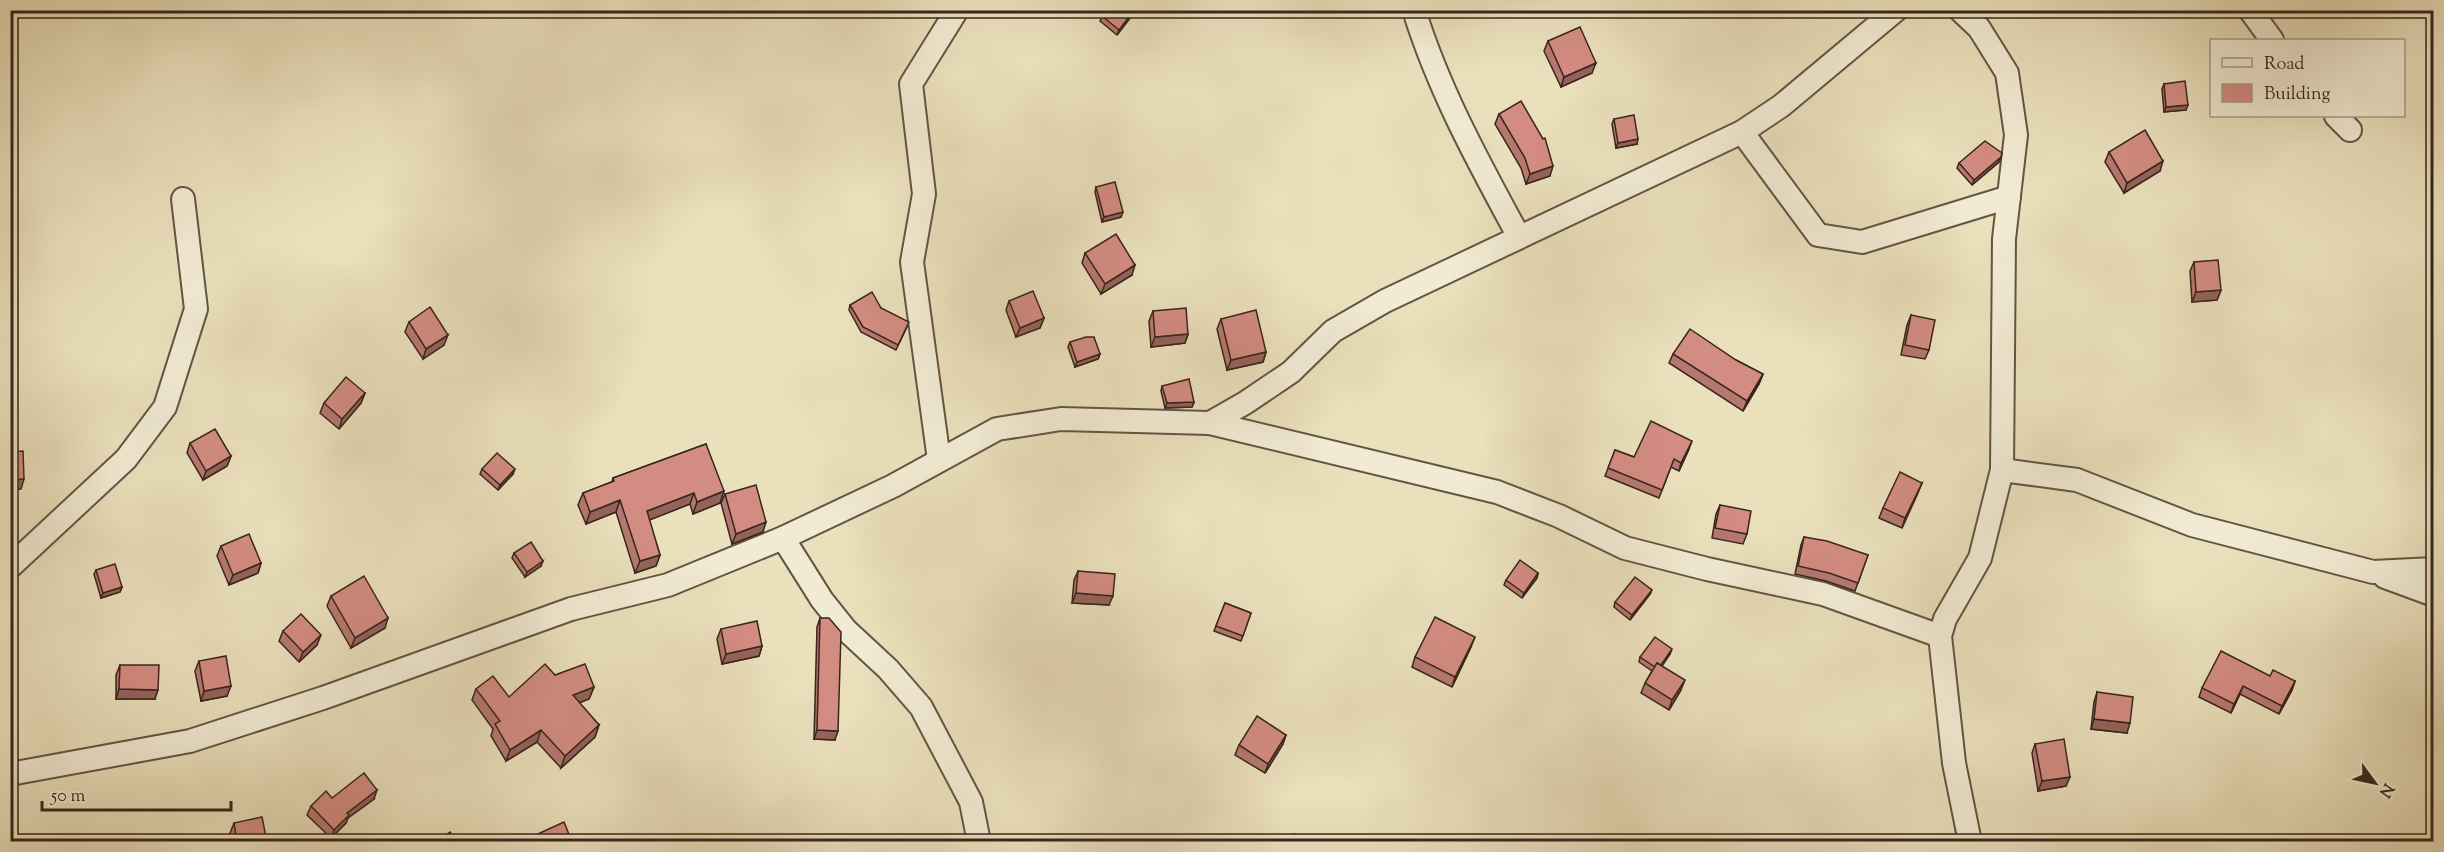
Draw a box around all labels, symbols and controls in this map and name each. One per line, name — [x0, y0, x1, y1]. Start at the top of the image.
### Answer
legend — [2210, 39, 2405, 117]
text: Road — [2264, 52, 2304, 78]
text: Building — [2264, 82, 2330, 108]
north arrow — [2345, 753, 2405, 813]
scale bar — [42, 774, 231, 812]
text: N — [2372, 778, 2399, 802]
text: 50 m — [50, 784, 86, 810]

